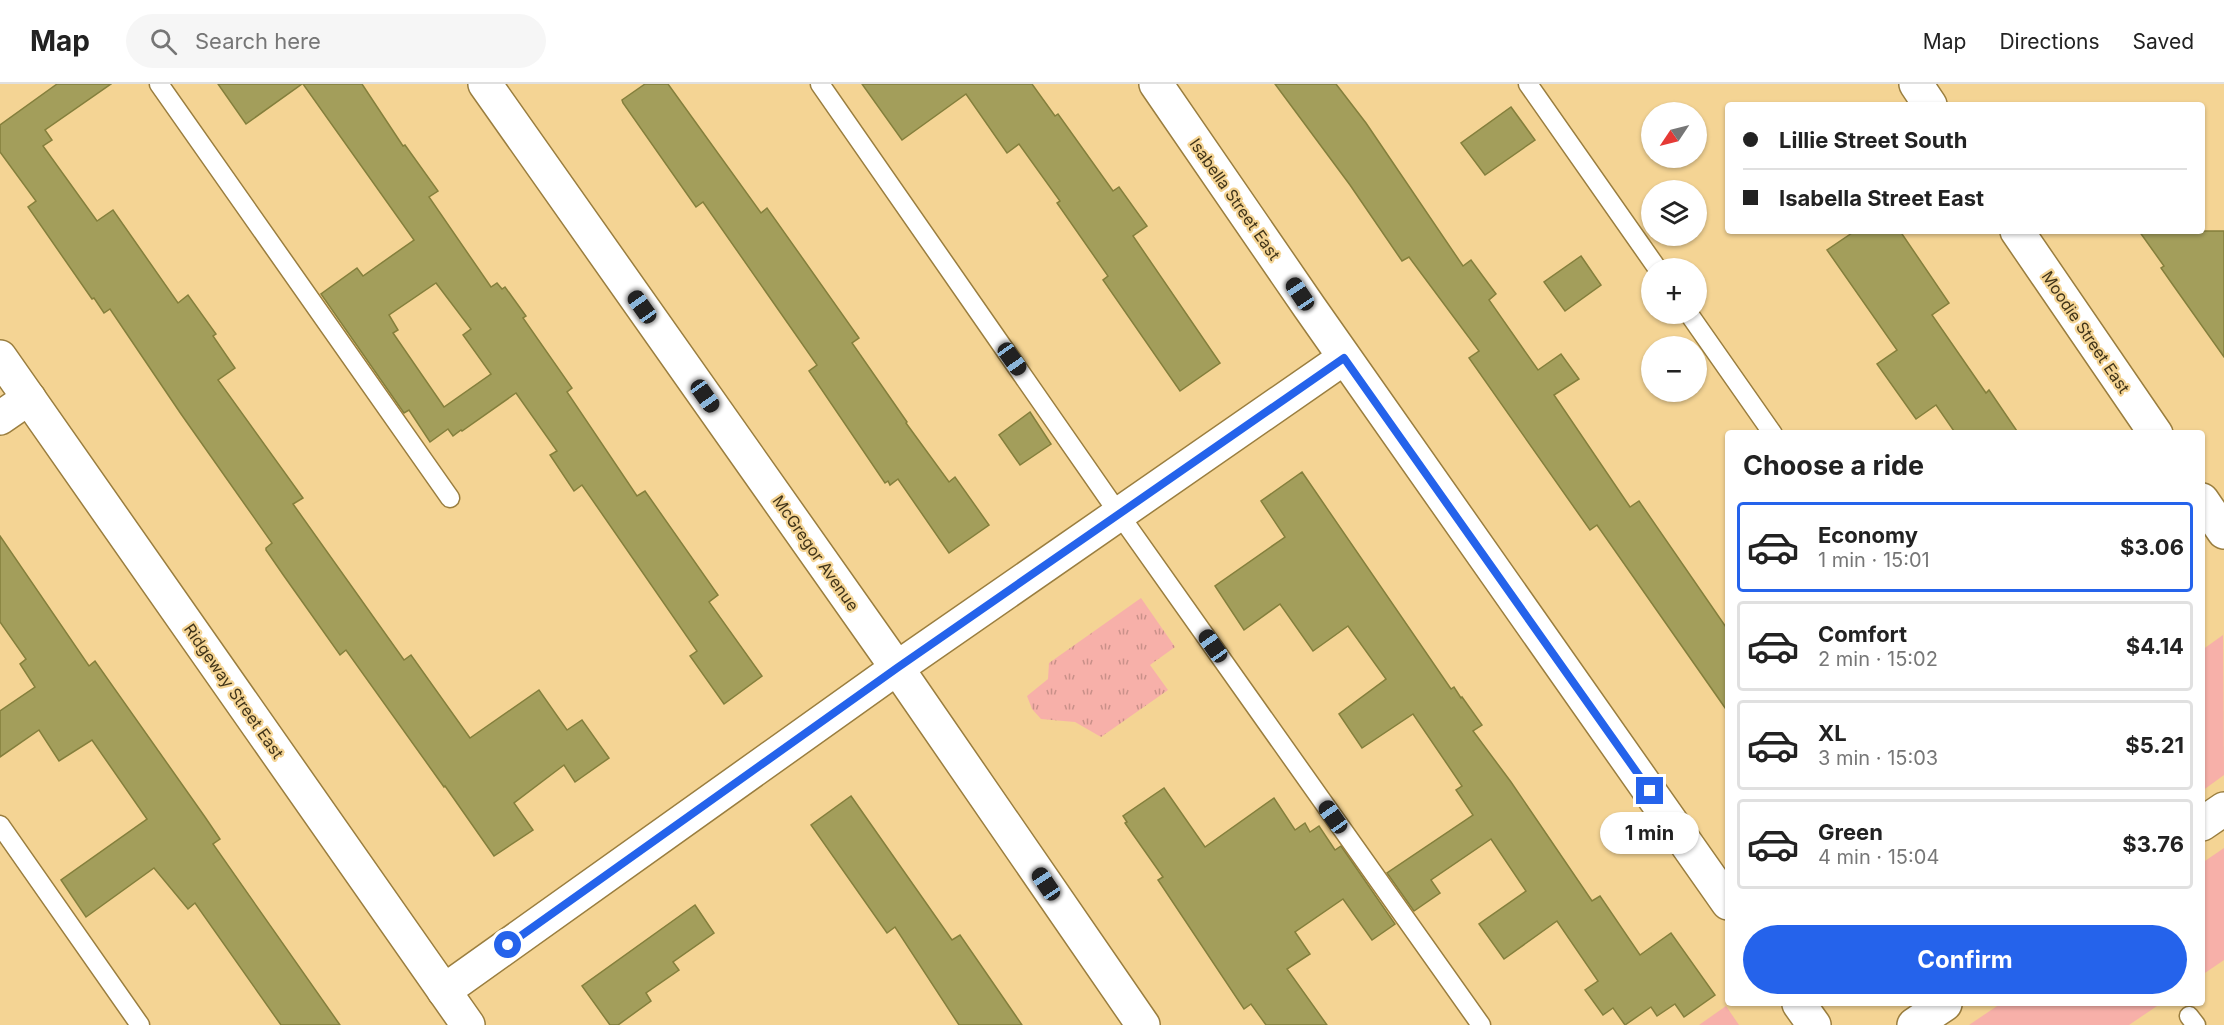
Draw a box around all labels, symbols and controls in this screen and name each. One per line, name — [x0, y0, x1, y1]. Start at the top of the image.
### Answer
search box — [126, 14, 546, 68]
text: Map — [30, 24, 90, 58]
icon: search — [147, 25, 180, 58]
text: Search here — [195, 28, 321, 54]
text: Map — [1923, 29, 1966, 54]
text: Directions — [1999, 29, 2100, 54]
text: Saved — [2133, 29, 2194, 54]
north arrow — [1641, 102, 1707, 168]
map controls — [1641, 102, 1707, 402]
text: Lillie Street South — [1779, 127, 1967, 153]
street label: Isabella Street East — [1186, 134, 1284, 264]
button: layers — [1641, 180, 1707, 246]
text: Isabella Street East — [1779, 185, 1984, 211]
button: + — [1641, 258, 1707, 324]
street label: Moodie Street East — [2038, 267, 2134, 397]
car — [1282, 274, 1318, 314]
car — [624, 287, 660, 327]
button: − — [1641, 336, 1707, 402]
car — [994, 339, 1030, 379]
car — [687, 376, 723, 416]
text: Choose a ride — [1743, 449, 1924, 482]
street label: McGregor Avenue — [769, 491, 863, 615]
icon: car — [1746, 520, 1800, 574]
text: Economy — [1818, 522, 1918, 548]
text: $3.06 — [2120, 534, 2184, 560]
text: 1 min · 15:01 — [1818, 548, 1930, 572]
icon: car — [1746, 619, 1800, 673]
street label: Ridgeway Street East — [180, 620, 288, 762]
text: Comfort — [1818, 621, 1907, 647]
car — [1195, 626, 1231, 666]
text: $4.14 — [2126, 633, 2184, 659]
text: 2 min · 15:02 — [1818, 647, 1938, 671]
icon: car — [1746, 718, 1800, 772]
text: XL — [1818, 720, 1847, 746]
text: $5.21 — [2125, 732, 2184, 758]
text: 3 min · 15:03 — [1818, 746, 1938, 770]
route end — [1636, 777, 1663, 804]
car — [1315, 797, 1351, 837]
callout: 1 min — [1600, 812, 1700, 854]
icon: car — [1746, 817, 1800, 871]
text: Green — [1818, 819, 1883, 845]
text: 1 min — [1625, 821, 1674, 845]
text: $3.76 — [2122, 831, 2184, 857]
text: 4 min · 15:04 — [1818, 845, 1939, 869]
car — [1028, 864, 1064, 904]
button: Confirm — [1743, 925, 2187, 994]
route start — [494, 931, 521, 958]

